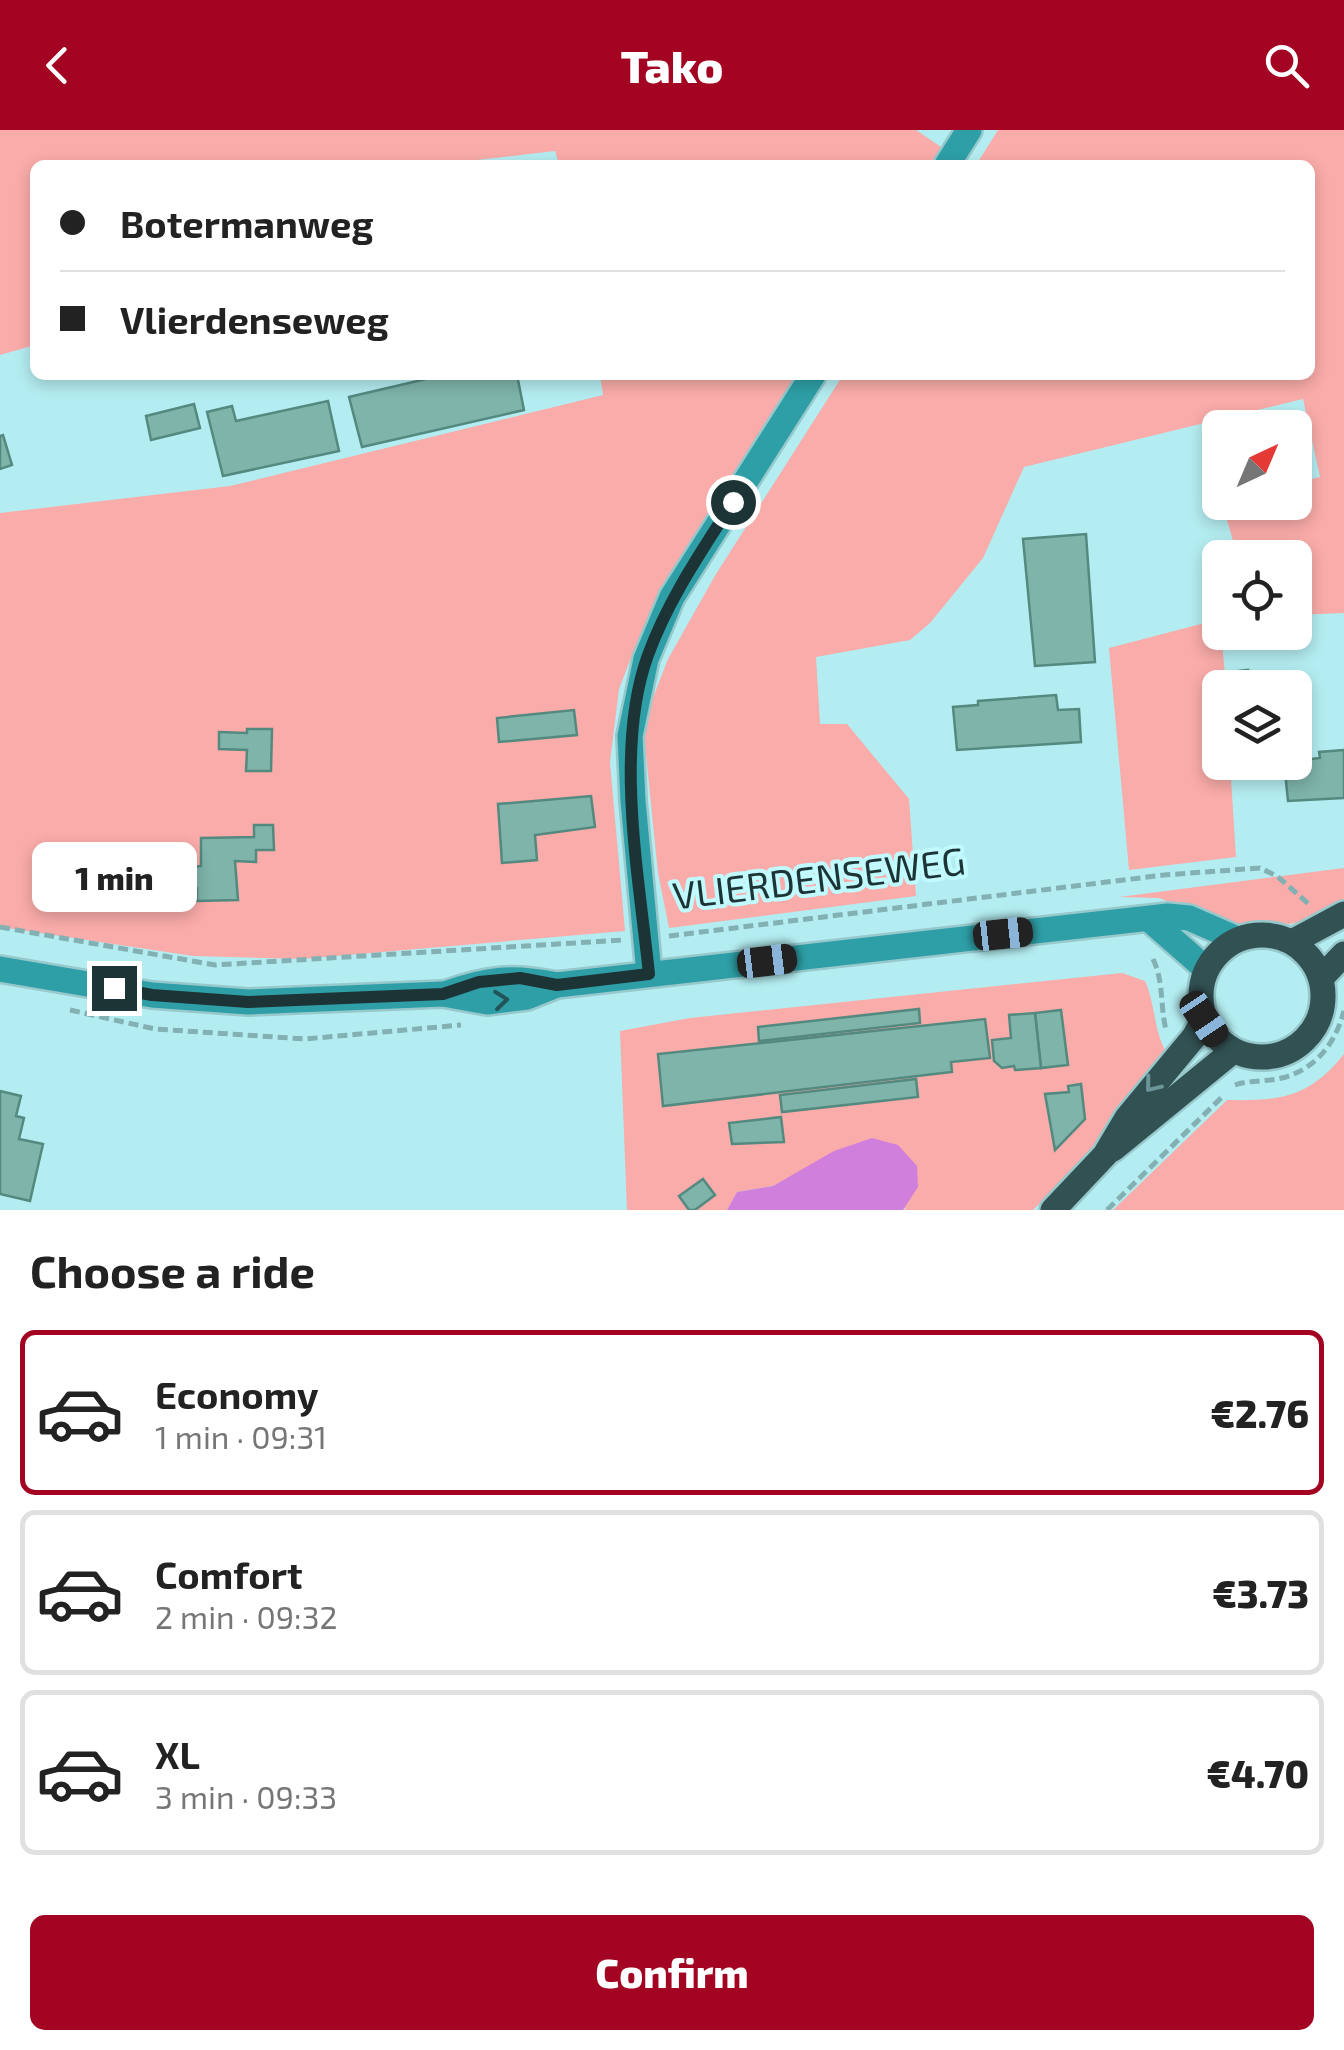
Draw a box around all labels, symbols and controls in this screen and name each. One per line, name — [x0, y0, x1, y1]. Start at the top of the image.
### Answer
icon: back — [30, 38, 85, 93]
text: Tako — [621, 38, 723, 92]
icon: search — [1259, 38, 1314, 93]
text: Botermanweg — [120, 200, 373, 246]
text: Vlierdenseweg — [120, 296, 389, 342]
north arrow — [1202, 410, 1312, 520]
map controls — [1202, 410, 1312, 780]
route start — [711, 480, 756, 525]
button: locate — [1202, 540, 1312, 650]
button: layers — [1202, 670, 1312, 780]
street label: VLIERDENSEWEG — [670, 836, 968, 918]
callout: 1 min — [32, 843, 196, 913]
text: 1 min — [75, 858, 154, 896]
car — [972, 916, 1034, 952]
car — [735, 942, 799, 980]
route end — [92, 966, 137, 1011]
car — [1175, 986, 1233, 1052]
one-way arrow — [494, 990, 510, 1011]
one-way arrow — [1146, 1074, 1164, 1092]
text: Choose a ride — [30, 1243, 315, 1297]
icon: car — [35, 1368, 125, 1458]
text: Economy — [155, 1371, 319, 1417]
text: €2.76 — [1211, 1390, 1309, 1436]
text: 1 min · 09:31 — [155, 1417, 327, 1455]
icon: car — [35, 1548, 125, 1638]
text: Comfort — [155, 1551, 303, 1597]
text: €3.73 — [1212, 1570, 1309, 1616]
text: 2 min · 09:32 — [155, 1597, 337, 1635]
icon: car — [35, 1728, 125, 1818]
text: XL — [155, 1731, 200, 1777]
text: €4.70 — [1207, 1750, 1309, 1796]
text: 3 min · 09:33 — [155, 1777, 337, 1815]
button: Confirm — [30, 1915, 1314, 2030]

